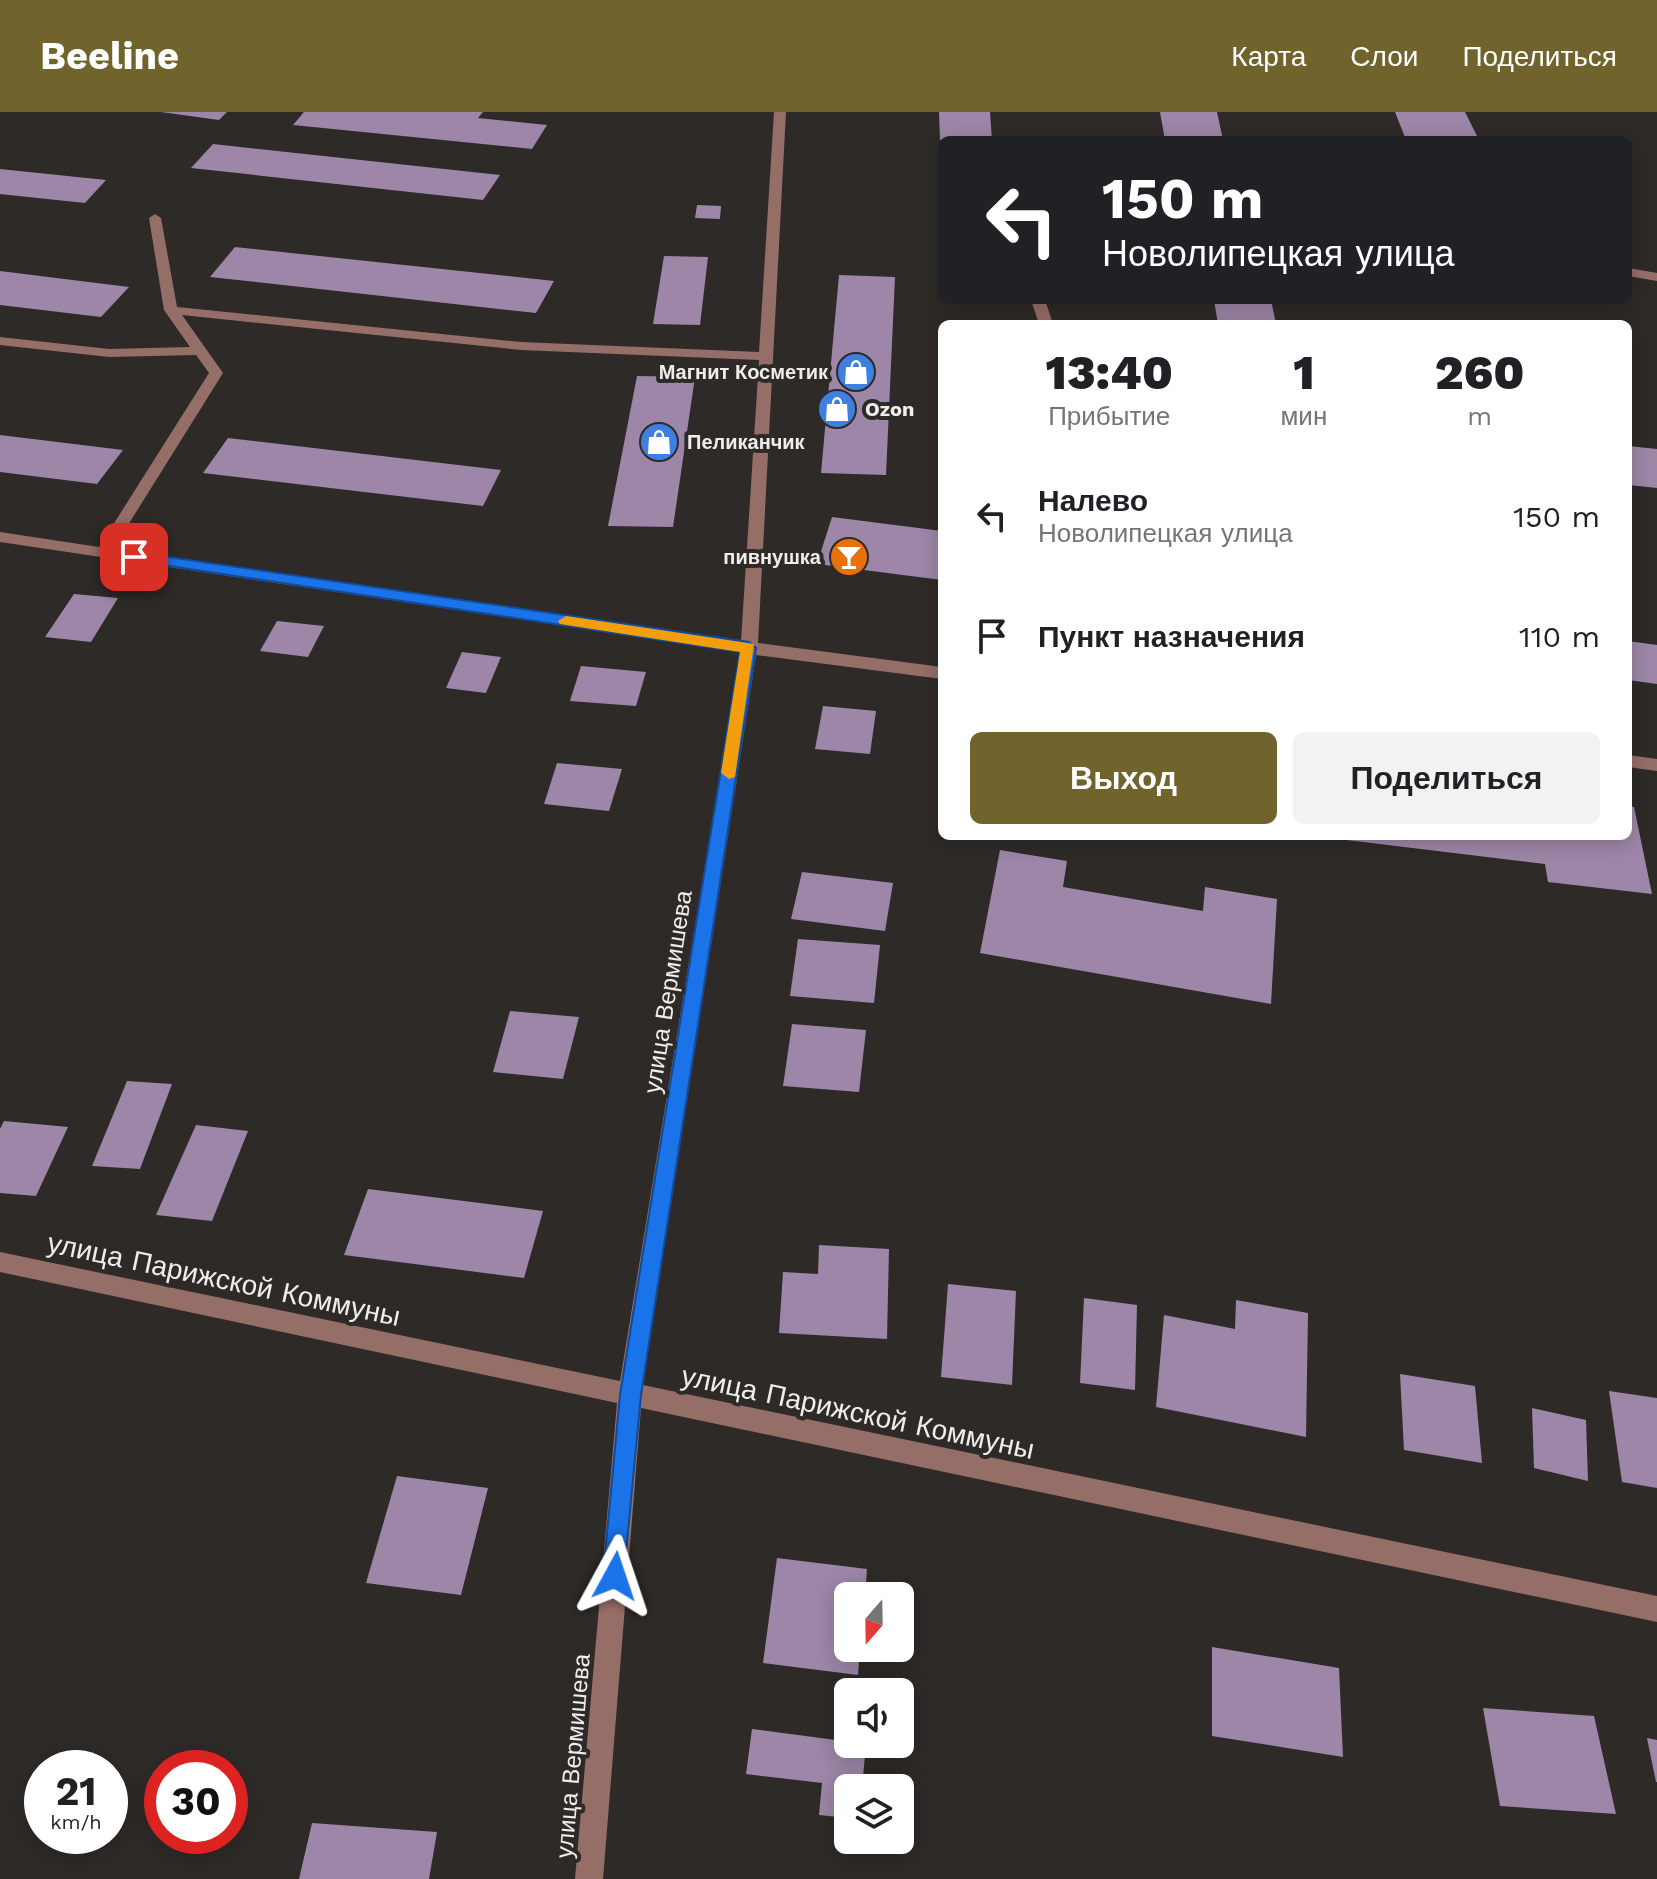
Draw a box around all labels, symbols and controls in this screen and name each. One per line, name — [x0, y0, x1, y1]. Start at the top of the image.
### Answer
text: Beeline — [40, 34, 179, 78]
text: Карта — [1231, 40, 1306, 73]
text: Слои — [1350, 40, 1418, 73]
text: Поделиться — [1462, 40, 1617, 73]
text: 150 m — [1102, 166, 1264, 232]
icon: left — [970, 168, 1074, 272]
text: Новолипецкая улица — [1102, 233, 1455, 275]
text: 13:40 — [1045, 344, 1173, 401]
text: 1 — [1293, 344, 1315, 401]
text: 260 — [1435, 344, 1525, 401]
shop icon: Магнит Косметик — [835, 351, 877, 393]
place label: Магнит Косметик — [659, 360, 829, 384]
shop icon: Ozon — [816, 388, 858, 430]
place label: Ozon — [865, 397, 914, 421]
text: Прибытие — [1048, 401, 1170, 431]
text: мин — [1280, 401, 1327, 431]
text: m — [1467, 401, 1492, 431]
shop icon: Пеликанчик — [638, 421, 680, 463]
place label: Пеликанчик — [687, 430, 806, 454]
text: Налево — [1038, 483, 1148, 518]
icon: left — [970, 494, 1014, 538]
text: 150 m — [1513, 499, 1600, 534]
text: Новолипецкая улица — [1038, 518, 1293, 548]
pin — [100, 523, 168, 591]
icon: arrive — [112, 535, 156, 579]
bar icon: пивнушка — [828, 536, 870, 578]
place label: пивнушка — [723, 545, 822, 569]
icon: arrive — [970, 614, 1014, 658]
text: Пункт назначения — [1038, 619, 1305, 654]
text: 110 m — [1519, 619, 1600, 654]
button: Выход — [970, 732, 1277, 824]
button: Поделиться — [1293, 732, 1600, 824]
street label: улица Вермишева — [638, 888, 698, 1096]
street label: улица Парижской Коммуны — [45, 1226, 403, 1333]
street label: улица Парижской Коммуны — [679, 1359, 1037, 1466]
position arrow — [573, 1534, 657, 1618]
north arrow — [834, 1582, 914, 1662]
map controls — [834, 1582, 914, 1854]
street label: улица Вермишева — [550, 1652, 596, 1859]
button: sound — [834, 1678, 914, 1758]
speed limit sign: 30 — [144, 1750, 248, 1854]
text: 21 — [55, 1768, 97, 1815]
button: layers — [834, 1774, 914, 1854]
text: km/h — [50, 1810, 102, 1834]

